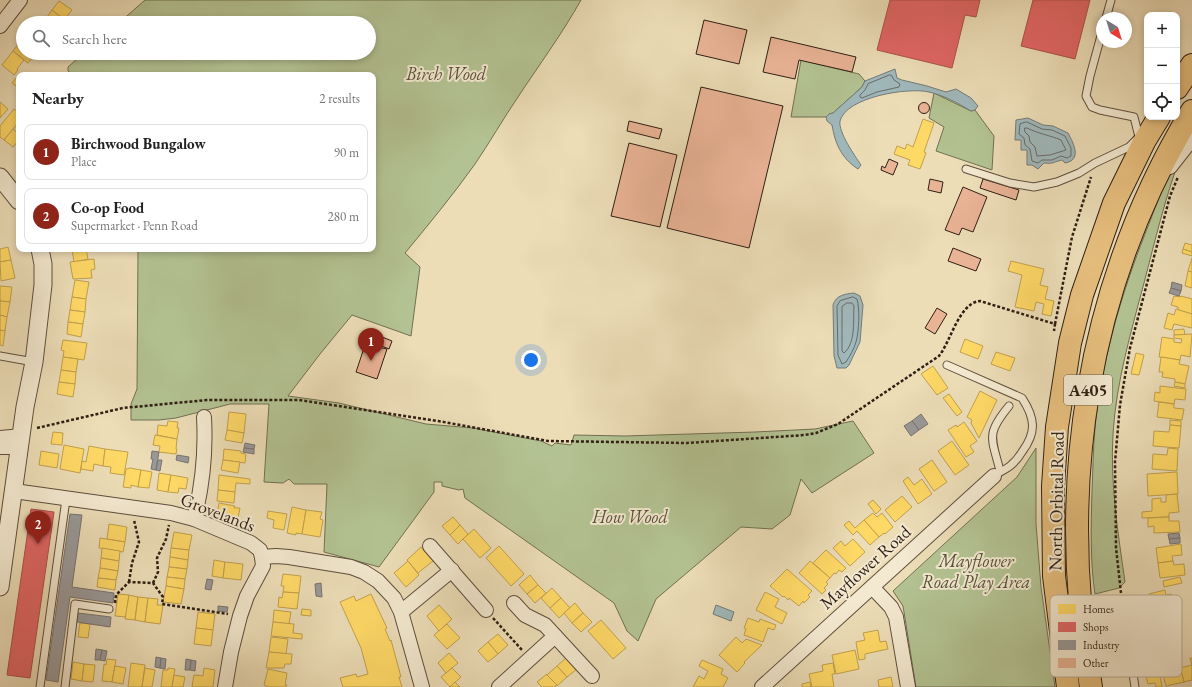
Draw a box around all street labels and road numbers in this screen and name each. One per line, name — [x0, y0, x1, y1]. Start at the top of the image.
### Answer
road number: A405 — [1064, 375, 1112, 405]
street label: North Orbital Road — [1043, 430, 1069, 571]
street label: Grovelands — [177, 487, 259, 537]
street label: Mayflower Road — [815, 519, 916, 614]

